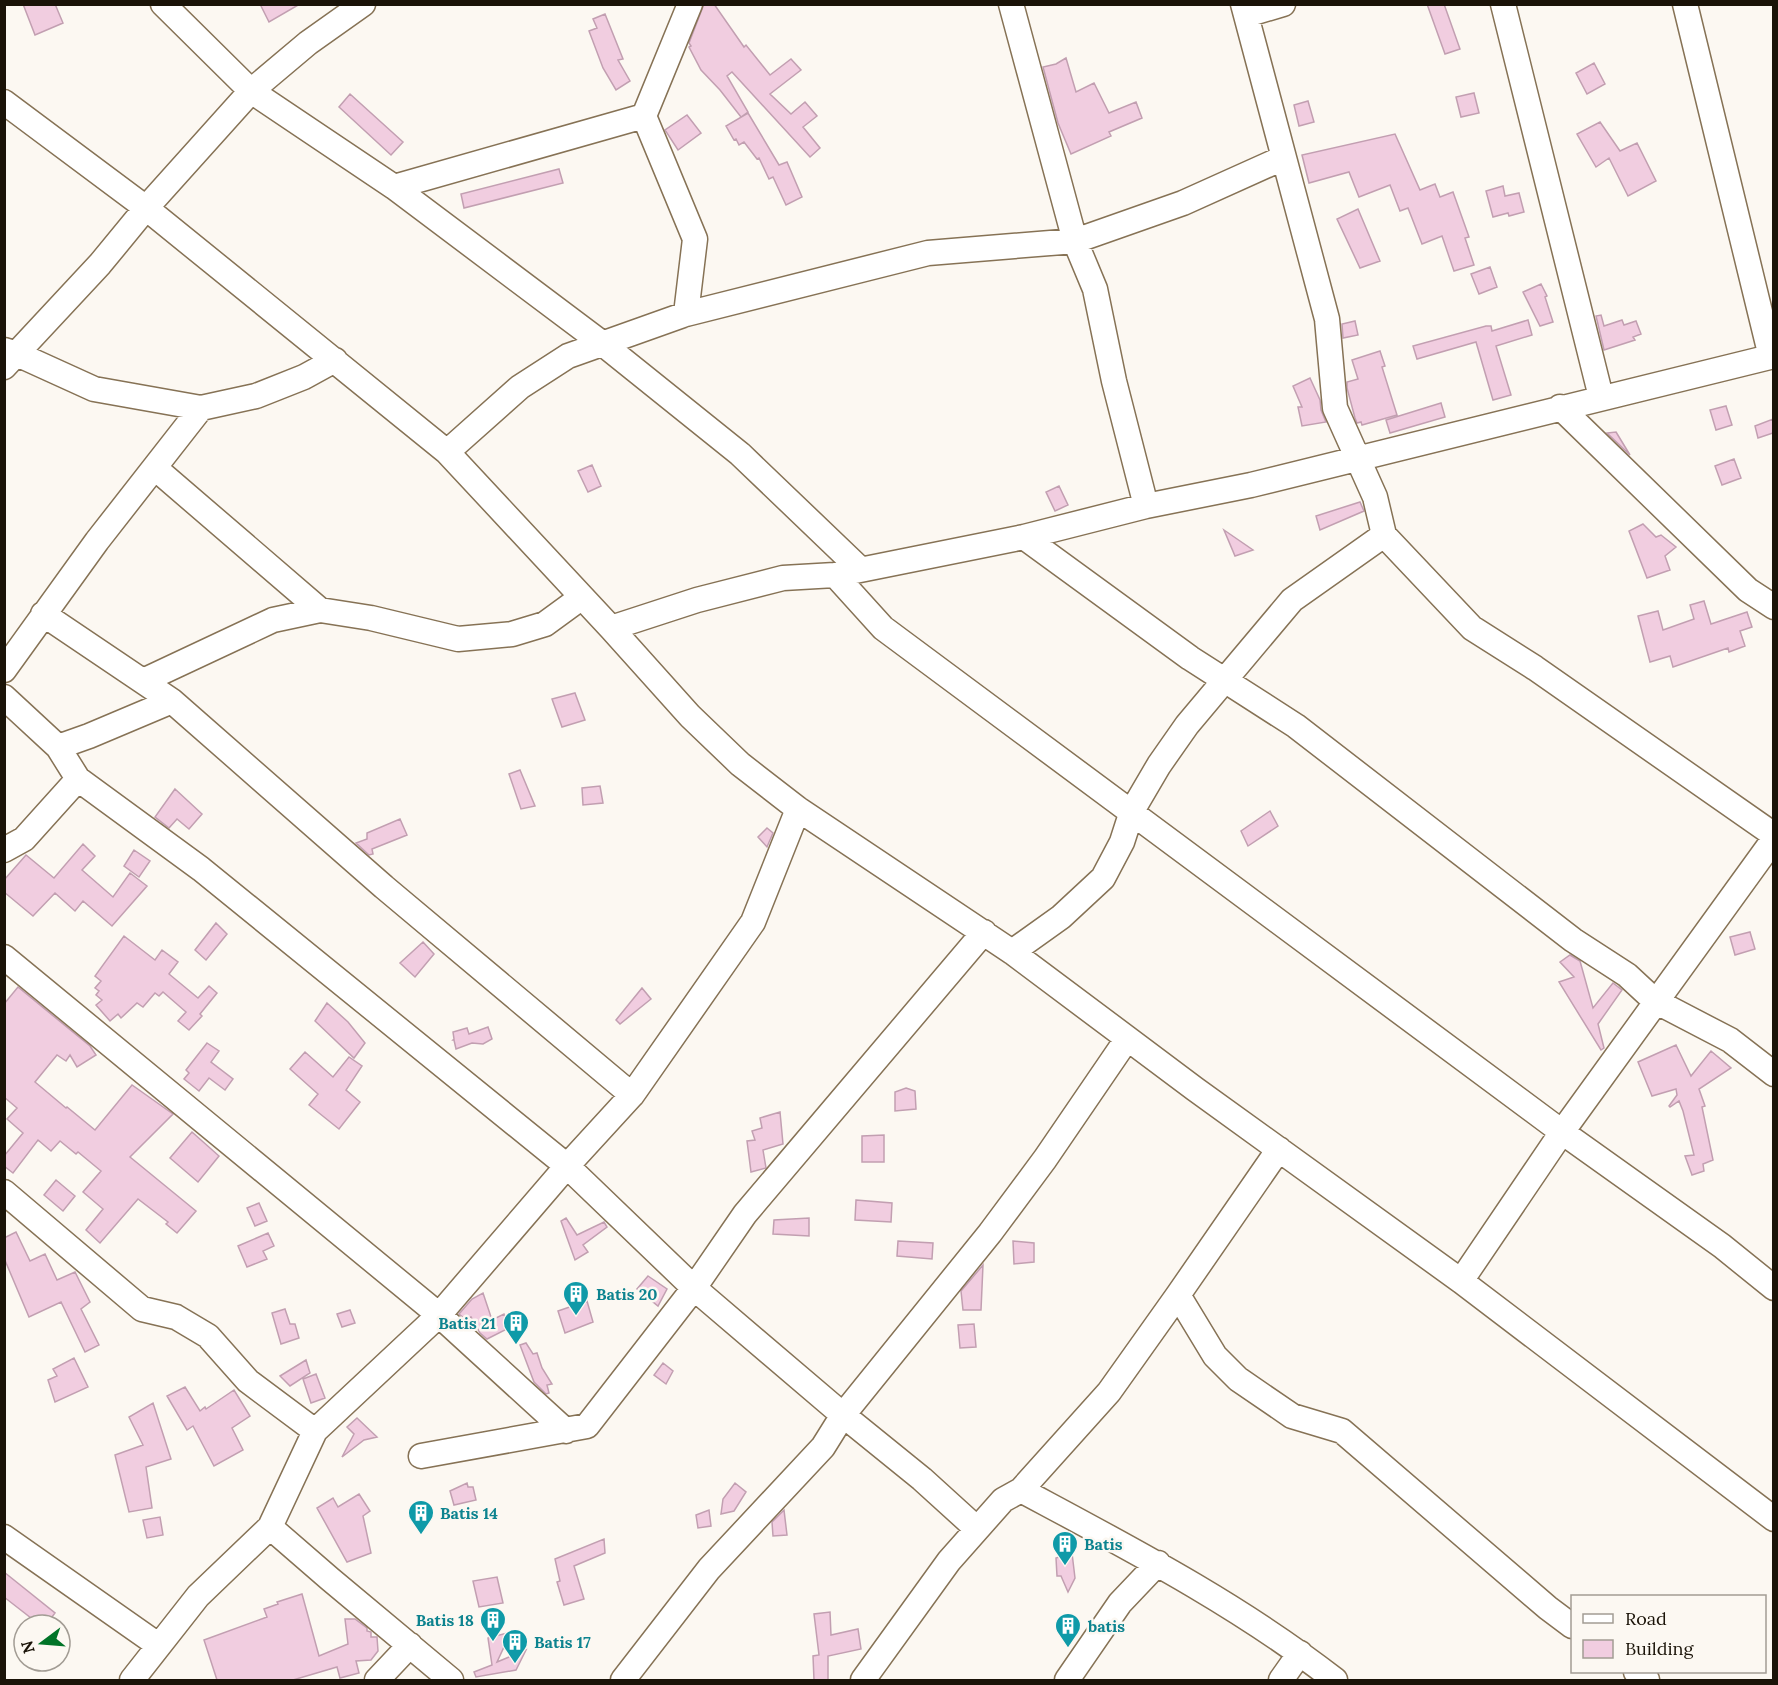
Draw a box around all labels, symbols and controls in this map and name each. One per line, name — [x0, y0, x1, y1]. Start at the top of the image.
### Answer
building icon: Batis 20 — [561, 1279, 591, 1317]
place label: Batis 20 — [596, 1284, 657, 1304]
building icon: Batis 21 — [501, 1308, 531, 1346]
place label: Batis 21 — [438, 1313, 496, 1333]
building icon: Batis 14 — [406, 1498, 436, 1536]
place label: Batis 14 — [440, 1503, 498, 1523]
building icon: Batis — [1050, 1529, 1080, 1567]
place label: Batis — [1084, 1534, 1123, 1554]
legend — [1571, 1595, 1766, 1673]
building icon: Batis 18 — [478, 1605, 508, 1643]
text: Road — [1625, 1607, 1667, 1630]
place label: Batis 18 — [416, 1610, 474, 1630]
building icon: batis — [1053, 1611, 1083, 1649]
north arrow — [12, 1613, 72, 1673]
place label: batis — [1087, 1616, 1125, 1636]
building icon: Batis 17 — [500, 1627, 530, 1665]
place label: Batis 17 — [534, 1632, 591, 1652]
text: Building — [1625, 1637, 1695, 1660]
text: N — [16, 1638, 39, 1656]

